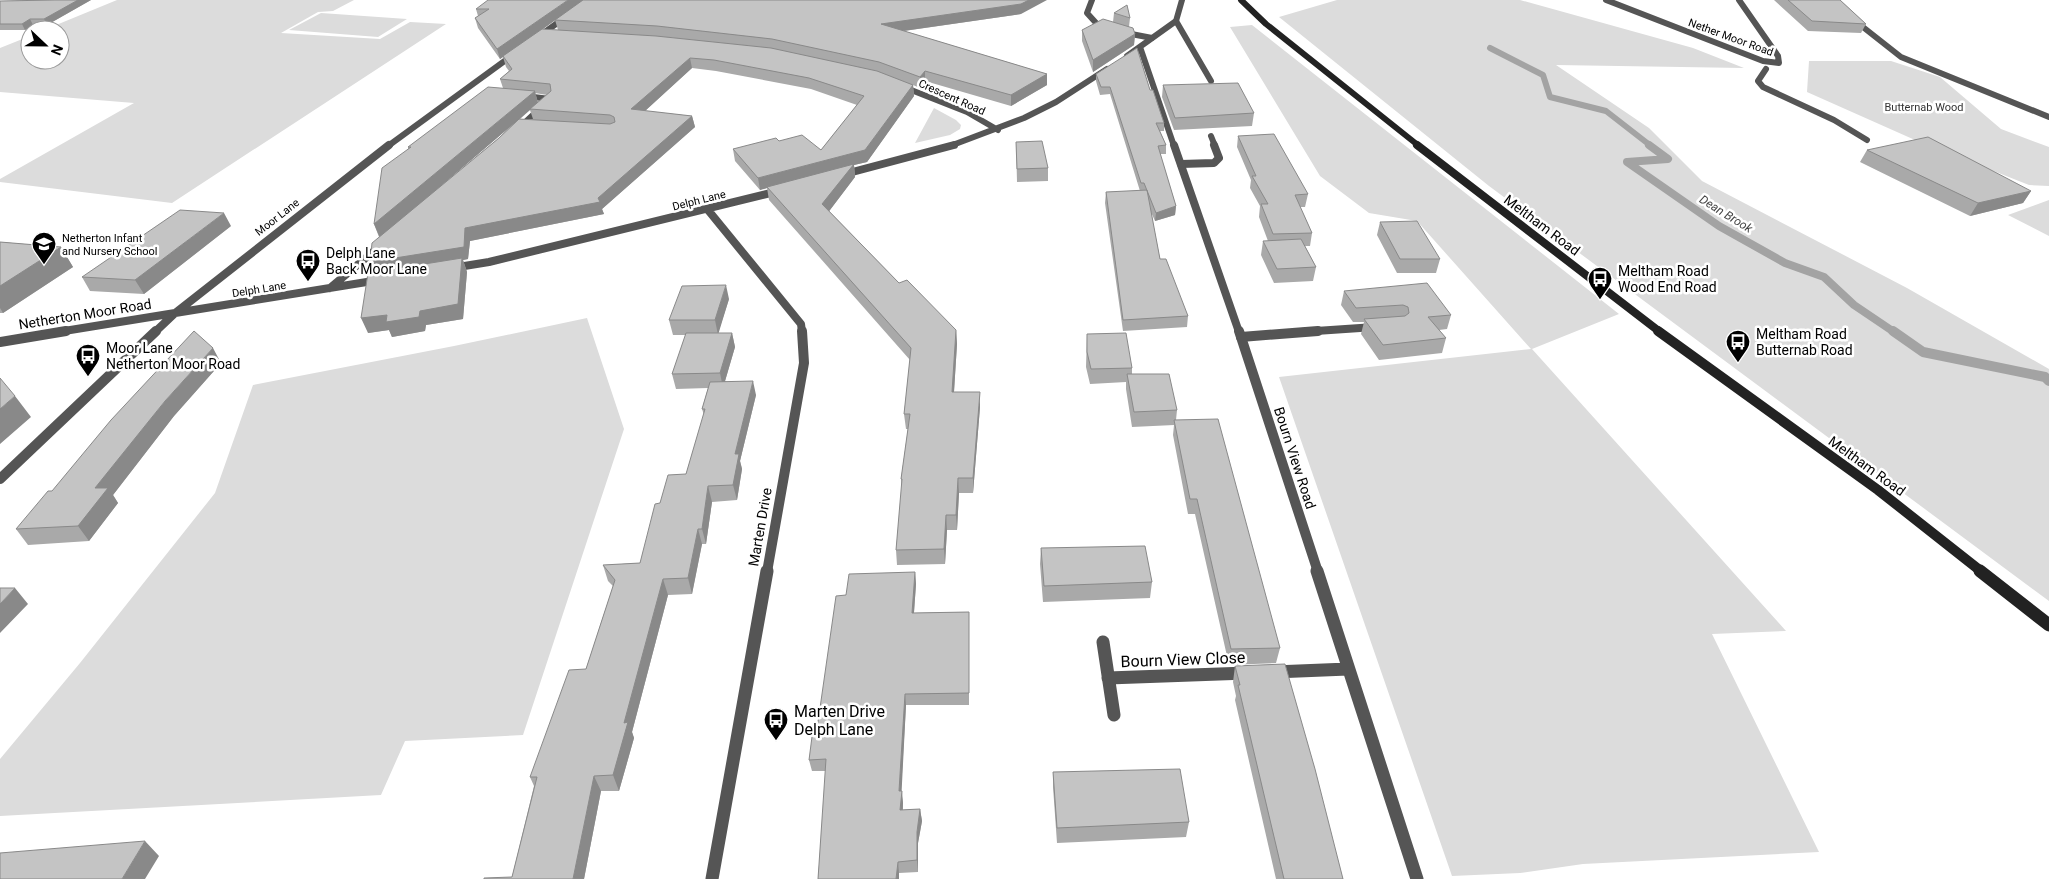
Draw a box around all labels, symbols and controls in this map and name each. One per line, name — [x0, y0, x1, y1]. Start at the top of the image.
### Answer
street label: Nether Moor Road — [1687, 16, 1775, 59]
north arrow — [20, 20, 70, 70]
text: N — [48, 42, 66, 57]
street label: Crescent Road — [916, 77, 987, 118]
park label: Butternab Wood — [1885, 101, 1963, 114]
street label: Delph Lane — [671, 188, 727, 213]
street label: Meltham Road — [1501, 191, 1583, 259]
water label: Dean Brook — [1697, 192, 1756, 236]
street label: Moor Lane — [253, 196, 302, 239]
school or university icon: Netherton Infant and Nursery School — [31, 231, 57, 265]
place label: Netherton Infant and Nursery School — [62, 232, 157, 258]
place label: Delph Lane Back Moor Lane — [326, 245, 427, 277]
bus stop icon: Delph Lane Back Moor Lane — [295, 248, 321, 282]
place label: Meltham Road Wood End Road — [1618, 263, 1717, 295]
bus stop icon: Meltham Road Wood End Road — [1587, 266, 1613, 300]
street label: Delph Lane — [231, 279, 287, 300]
street label: Netherton Moor Road — [17, 296, 153, 332]
place label: Meltham Road Butternab Road — [1756, 326, 1853, 358]
bus stop icon: Meltham Road Butternab Road — [1725, 329, 1751, 363]
place label: Moor Lane Netherton Moor Road — [106, 340, 240, 372]
bus stop icon: Moor Lane Netherton Moor Road — [75, 343, 101, 377]
street label: Bourn View Road — [1271, 405, 1319, 511]
street label: Meltham Road — [1826, 433, 1908, 499]
street label: Marten Drive — [745, 486, 775, 568]
street label: Bourn View Close — [1120, 648, 1246, 671]
place label: Marten Drive Delph Lane — [794, 702, 885, 739]
bus stop icon: Marten Drive Delph Lane — [763, 707, 789, 741]

